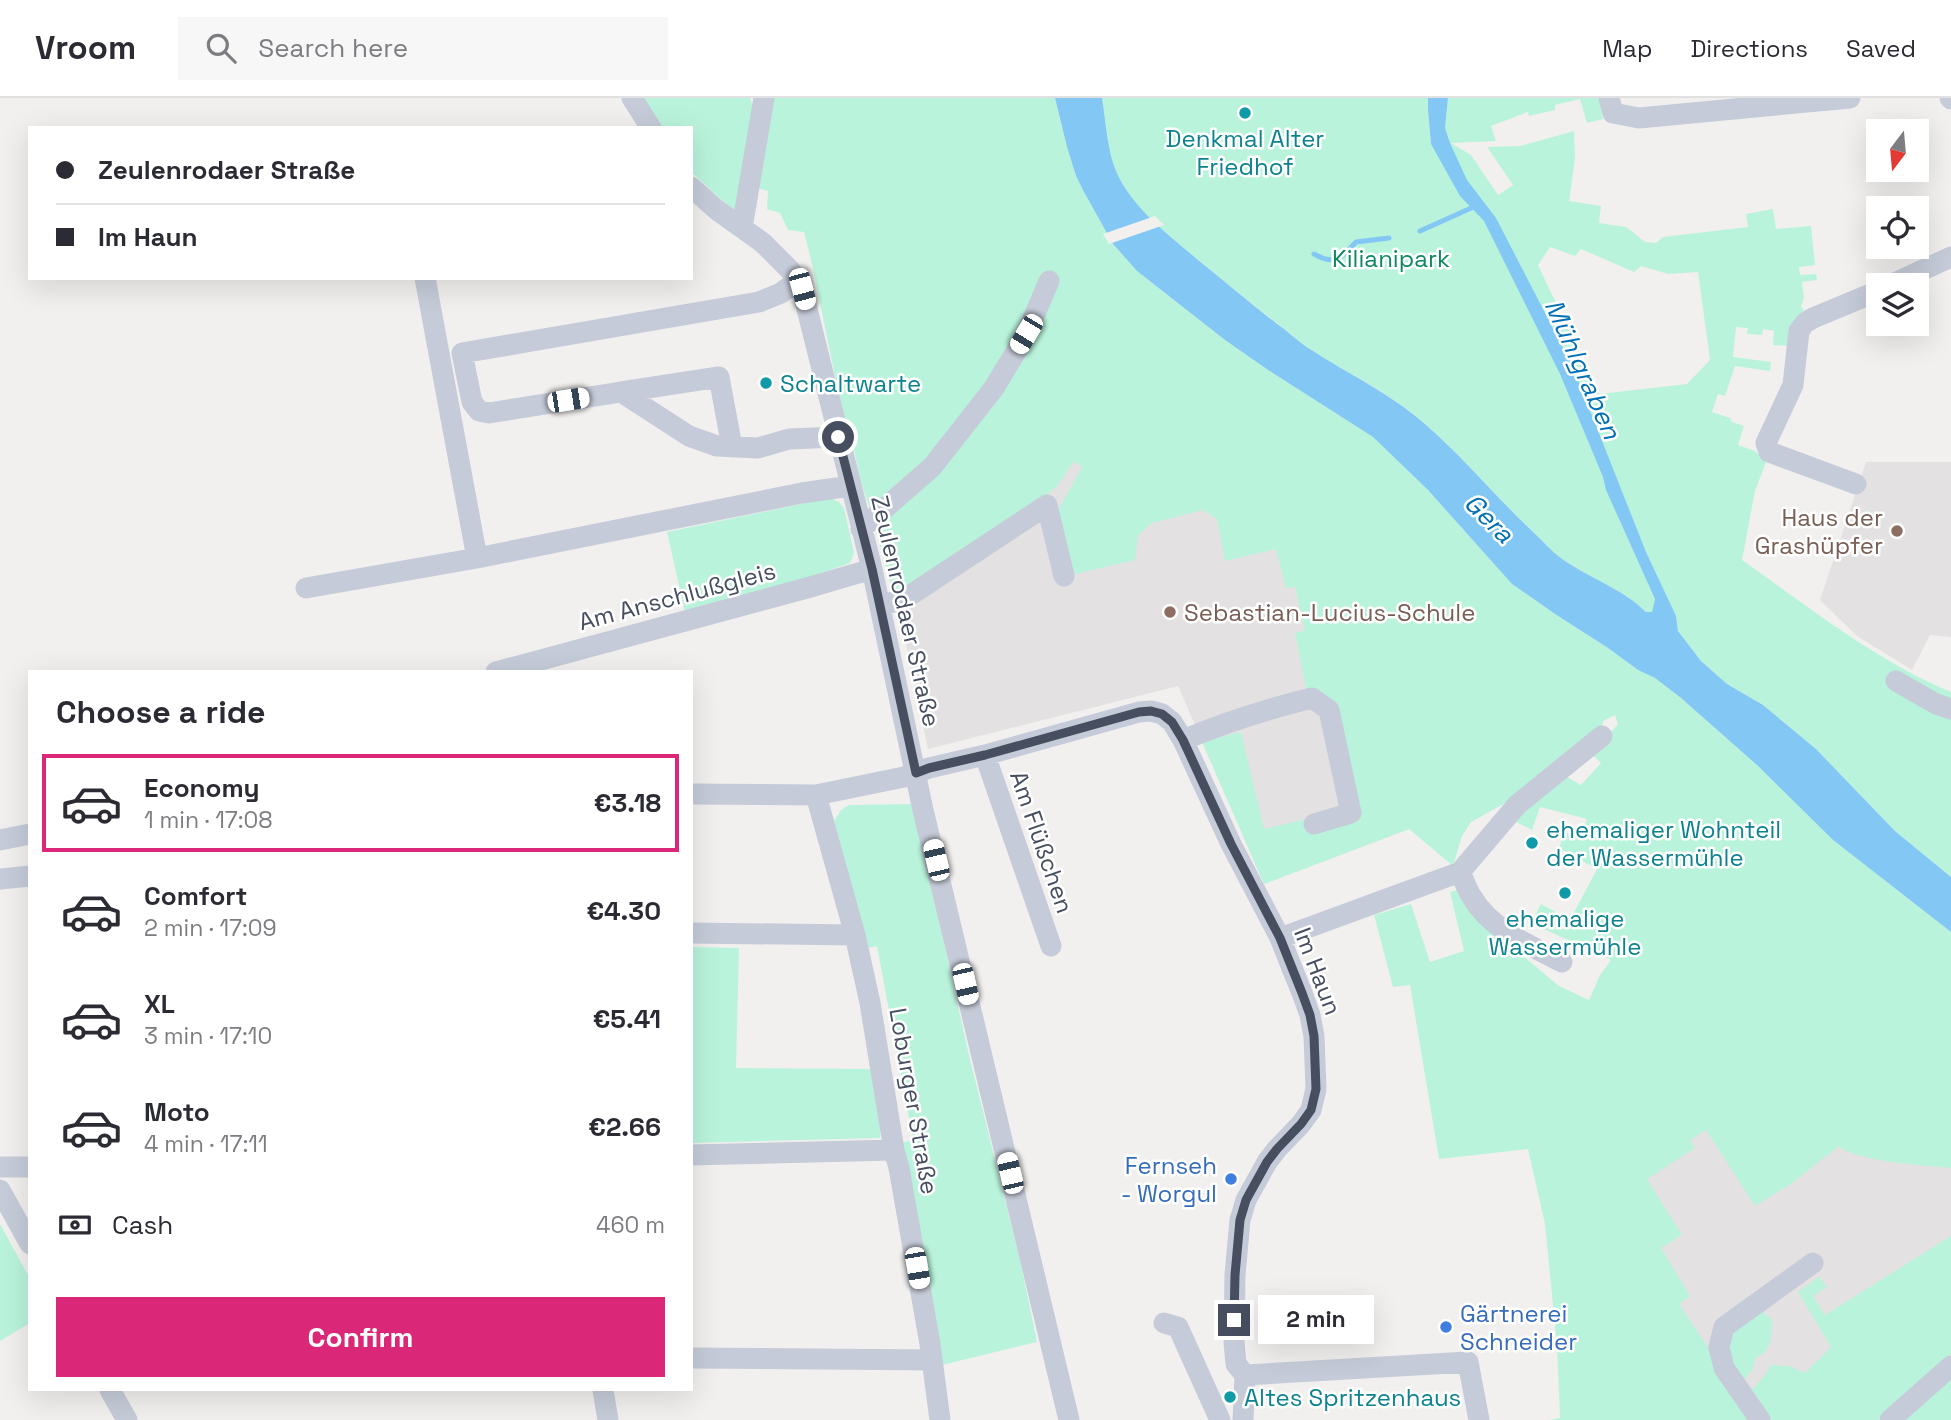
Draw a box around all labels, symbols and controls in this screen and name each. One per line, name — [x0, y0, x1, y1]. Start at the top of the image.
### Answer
search box — [178, 17, 668, 80]
text: Vroom — [35, 27, 136, 69]
icon: search — [202, 29, 240, 67]
text: Search here — [258, 31, 408, 65]
text: Map — [1602, 33, 1652, 64]
text: Directions — [1690, 33, 1808, 64]
text: Saved — [1846, 33, 1916, 64]
marker: Denkmal Alter Friedhof — [1237, 105, 1253, 121]
north arrow — [1866, 119, 1928, 182]
map controls — [1866, 119, 1929, 336]
place label: Denkmal Alter Friedhof — [1166, 123, 1324, 182]
text: Zeulenrodaer Straße — [98, 153, 355, 187]
button: locate — [1866, 196, 1929, 259]
text: Im Haun — [98, 220, 197, 254]
park label: Kilianipark — [1332, 243, 1450, 274]
car — [787, 266, 818, 312]
button: layers — [1866, 273, 1929, 336]
water label: Mühlgraben — [1537, 294, 1629, 445]
car — [1007, 311, 1046, 357]
place label: Schaltwarte — [780, 368, 921, 399]
marker: Schaltwarte — [758, 375, 774, 391]
car — [546, 386, 591, 414]
route start — [822, 421, 854, 453]
water label: Gera — [1457, 486, 1522, 551]
street label: Zeulenrodaer Straße — [864, 492, 948, 730]
place label: Haus der Grashüpfer — [1755, 502, 1883, 561]
marker: Haus der Grashüpfer — [1889, 523, 1905, 539]
street label: Am Anschlußgleis — [575, 555, 779, 637]
place label: Sebastian-Lucius-Schule — [1184, 597, 1475, 628]
marker: Sebastian-Lucius-Schule — [1162, 604, 1178, 620]
text: Choose a ride — [56, 692, 266, 732]
street label: Am Flüßchen — [1003, 767, 1081, 917]
text: Economy — [144, 771, 260, 805]
icon: car — [60, 772, 123, 835]
text: €3.18 — [594, 786, 661, 820]
text: 1 min · 17:08 — [144, 805, 273, 835]
place label: ehemaliger Wohnteil der Wassermühle — [1546, 814, 1781, 873]
marker: ehemaliger Wohnteil der Wassermühle — [1524, 835, 1540, 851]
car — [922, 837, 951, 883]
text: Comfort — [144, 879, 247, 913]
icon: car — [60, 880, 123, 943]
marker: ehemalige Wassermühle — [1557, 885, 1573, 901]
text: €4.30 — [586, 894, 661, 928]
place label: ehemalige Wassermühle — [1489, 903, 1641, 962]
text: 2 min · 17:09 — [144, 913, 277, 943]
street label: Im Haun — [1287, 923, 1349, 1019]
car — [951, 961, 980, 1007]
text: XL — [144, 987, 175, 1021]
icon: car — [60, 988, 123, 1051]
text: €5.41 — [593, 1002, 661, 1036]
street label: Loburger Straße — [882, 1005, 946, 1197]
text: 3 min · 17:10 — [144, 1021, 272, 1051]
text: Moto — [144, 1095, 210, 1129]
icon: car — [60, 1096, 123, 1159]
text: €2.66 — [588, 1110, 661, 1144]
text: 4 min · 17:11 — [144, 1129, 268, 1159]
car — [996, 1150, 1025, 1196]
place label: Fernseh - Worgul — [1121, 1150, 1217, 1209]
marker: Fernseh - Worgul — [1223, 1171, 1239, 1187]
icon: cash — [56, 1206, 94, 1244]
text: Cash — [112, 1208, 173, 1242]
text: 460 m — [596, 1210, 665, 1240]
car — [904, 1245, 931, 1291]
callout: 2 min — [1258, 1296, 1374, 1344]
button: Confirm — [56, 1297, 665, 1377]
place label: Gärtnerei Schneider — [1460, 1298, 1577, 1357]
route end — [1218, 1304, 1250, 1336]
text: 2 min — [1286, 1304, 1346, 1334]
marker: Gärtnerei Schneider — [1438, 1319, 1454, 1335]
place label: Altes Spritzenhaus — [1244, 1382, 1461, 1413]
marker: Altes Spritzenhaus — [1222, 1389, 1238, 1405]

